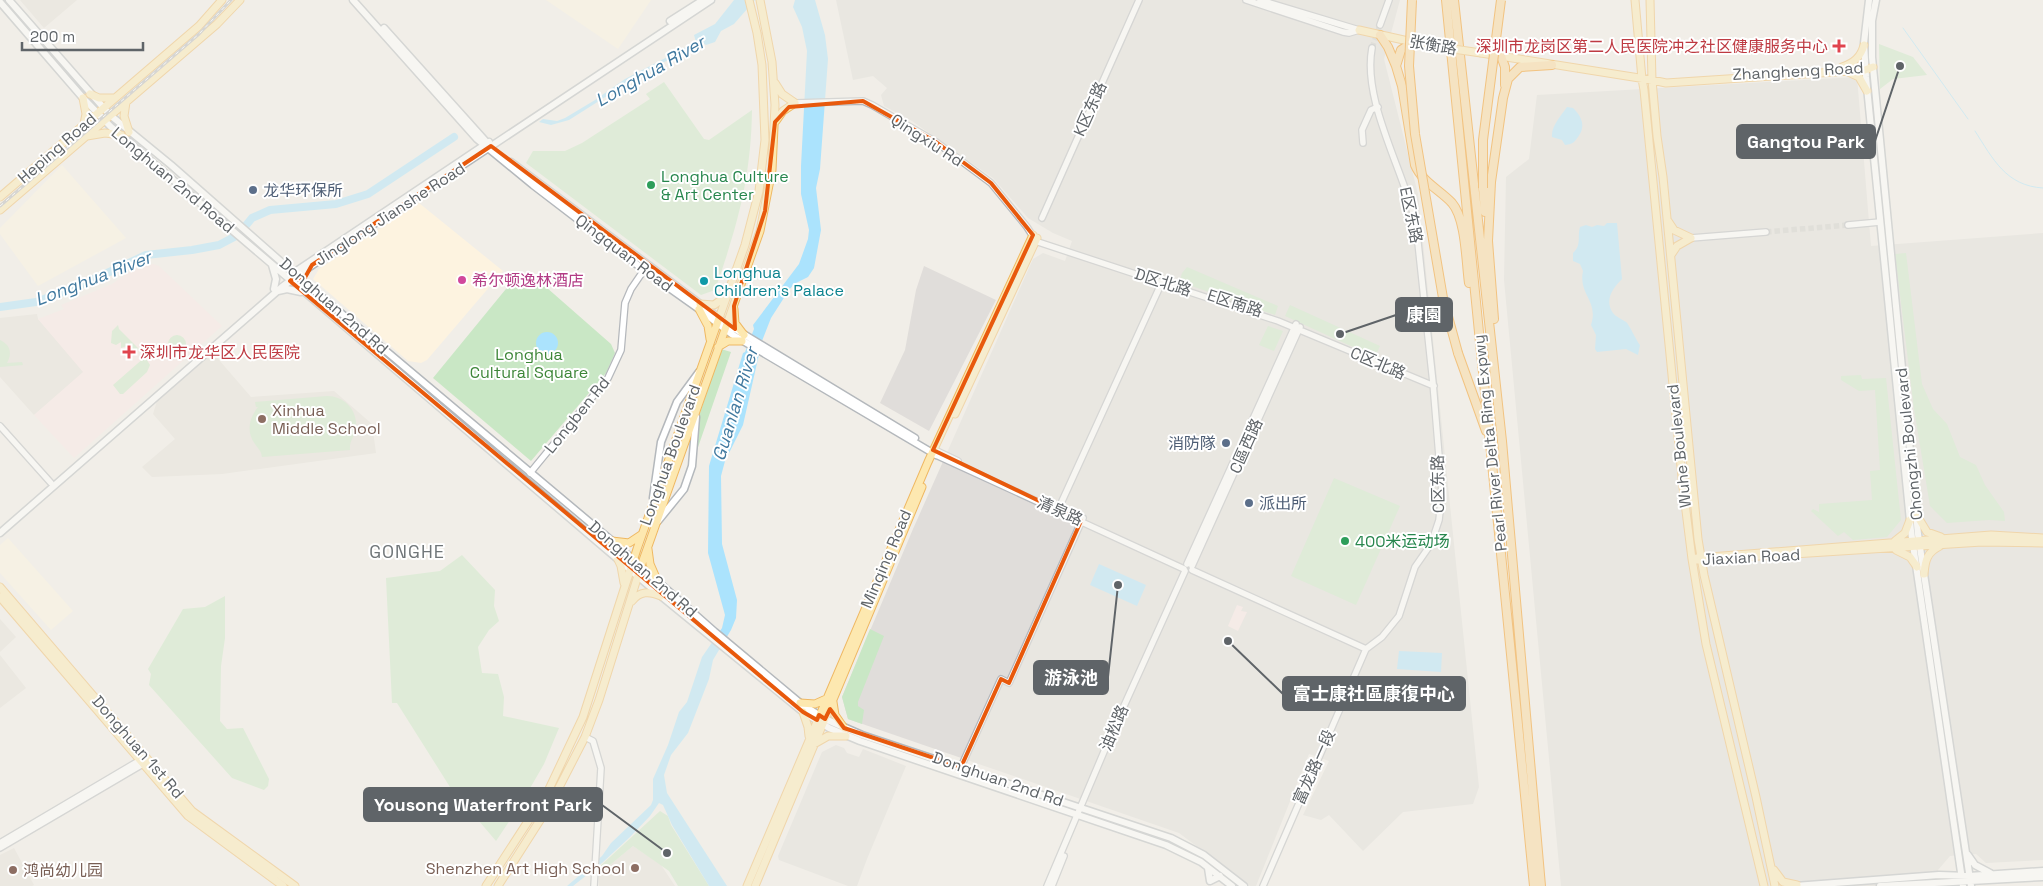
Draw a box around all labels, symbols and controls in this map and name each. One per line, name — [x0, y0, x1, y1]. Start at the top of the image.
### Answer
scale bar — [22, 20, 144, 52]
text: 200 m — [30, 27, 75, 46]
water label: Longhua River — [591, 29, 711, 112]
street label: 张衡路 — [1408, 30, 1458, 60]
place label: 深圳市龙岗区第二人民医院冲之社区健康服务中心 — [1476, 36, 1828, 57]
marker: 深圳市龙岗区第二人民医院冲之社区健康服务中心 — [1832, 39, 1846, 53]
street label: Zhangheng Road — [1732, 57, 1864, 85]
street label: K区东路 — [1069, 78, 1111, 140]
street label: Heping Road — [13, 108, 101, 188]
street label: Qingxiu Rd — [887, 109, 967, 171]
street label: Longhuan 2nd Road — [107, 122, 239, 238]
callout: Gangtou Park — [1737, 125, 1875, 158]
text: Gangtou Park — [1747, 130, 1865, 153]
street label: Jinglong Jianshe Road — [311, 158, 469, 270]
place label: Longhua Culture & Art Center — [661, 166, 789, 205]
marker: Longhua Culture & Art Center — [645, 179, 657, 191]
place label: 龙华环保所 — [263, 180, 343, 201]
marker: 龙华环保所 — [247, 184, 259, 196]
street label: E区东路 — [1395, 185, 1427, 245]
street label: Qingquan Road — [571, 209, 677, 297]
water label: Longhua River — [32, 244, 157, 311]
street label: Donghuan 2nd Rd — [275, 253, 393, 359]
place label: Longhua Children's Palace — [714, 262, 844, 301]
street label: D区北路 — [1132, 263, 1194, 301]
place label: 希尔顿逸林酒店 — [472, 270, 584, 291]
marker: 希尔顿逸林酒店 — [456, 274, 468, 286]
marker: Longhua Children's Palace — [698, 275, 710, 287]
street label: E区南路 — [1205, 284, 1265, 322]
callout: 康園 — [1396, 298, 1452, 331]
text: 康園 — [1406, 303, 1442, 326]
street label: Pearl River Delta Ring Expwy — [1468, 333, 1512, 553]
place label: 深圳市龙华区人民医院 — [140, 342, 300, 363]
water label: Guanlan River — [707, 342, 764, 463]
street label: C区北路 — [1347, 342, 1409, 384]
park label: Longhua Cultural Square — [470, 344, 588, 383]
marker: 深圳市龙华区人民医院 — [122, 345, 136, 359]
street label: Chongzhi Boulevard — [1891, 367, 1927, 521]
street label: Longben Rd — [540, 372, 614, 458]
street label: Longhua Boulevard — [635, 382, 705, 528]
street label: Wuhe Boulevard — [1662, 383, 1696, 509]
place label: Xinhua Middle School — [272, 400, 381, 439]
marker: Xinhua Middle School — [256, 413, 268, 425]
street label: C區西路 — [1225, 415, 1267, 477]
place label: 消防隊 — [1168, 433, 1216, 454]
marker: 消防隊 — [1220, 437, 1232, 449]
street label: C区东路 — [1427, 455, 1449, 513]
street label: 清泉路 — [1034, 492, 1086, 530]
place label: 派出所 — [1259, 493, 1307, 514]
marker: 派出所 — [1243, 497, 1255, 509]
street label: Minqing Road — [856, 506, 916, 612]
street label: Donghuan 2nd Rd — [584, 516, 702, 622]
place label: 400米运动场 — [1355, 531, 1450, 552]
marker: 400米运动场 — [1339, 535, 1351, 547]
district label: GONGHE — [369, 540, 445, 563]
street label: Jiaxian Road — [1701, 544, 1801, 570]
callout: 游泳池 — [1034, 661, 1108, 694]
text: 游泳池 — [1044, 666, 1098, 689]
callout: 富士康社區康復中心 — [1283, 677, 1465, 710]
text: 富士康社區康復中心 — [1293, 682, 1455, 705]
street label: Donghuan 1st Rd — [87, 691, 189, 803]
street label: 油松路 — [1095, 702, 1133, 754]
street label: 富龙路一段 — [1288, 726, 1340, 808]
street label: Donghuan 2nd Rd — [930, 747, 1066, 811]
callout: Yousong Waterfront Park — [364, 788, 602, 821]
text: Yousong Waterfront Park — [374, 793, 592, 816]
place label: Shenzhen Art High School — [426, 858, 625, 879]
place label: 鸿尚幼儿园 — [23, 860, 103, 881]
marker: Shenzhen Art High School — [629, 862, 641, 874]
marker: 鸿尚幼儿园 — [7, 864, 19, 876]

